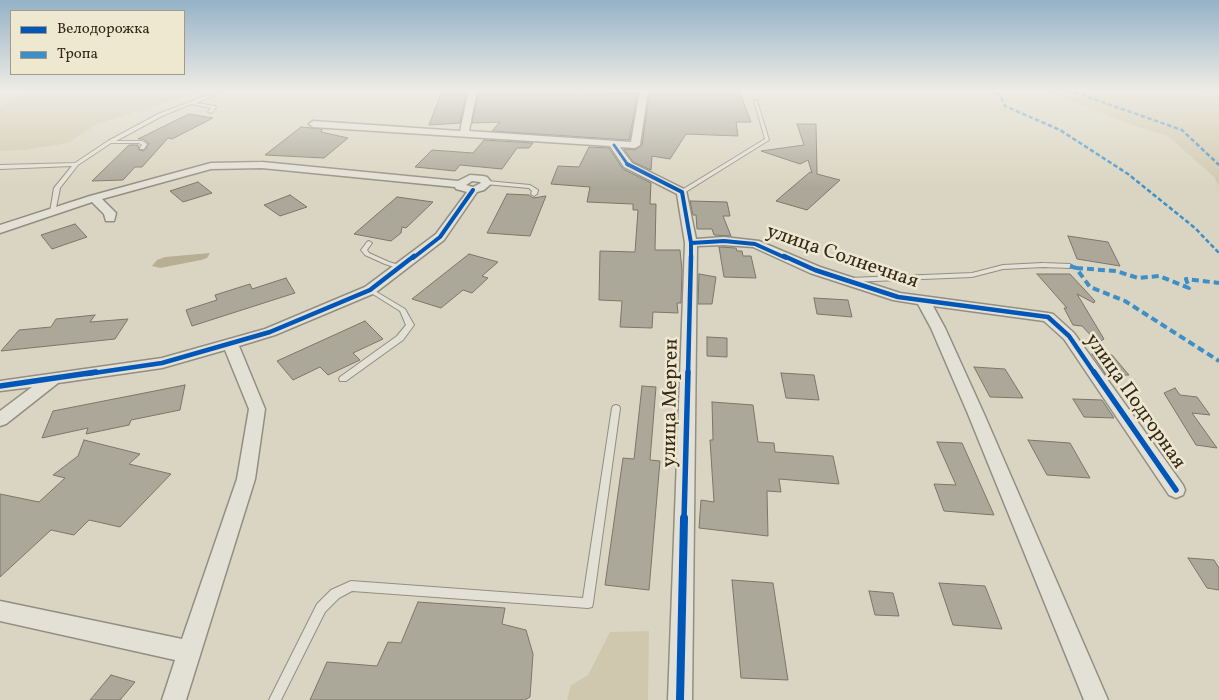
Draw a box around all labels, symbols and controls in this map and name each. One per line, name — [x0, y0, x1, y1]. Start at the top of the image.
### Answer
legend — [10, 10, 185, 75]
text: Велодорожка — [57, 19, 150, 40]
text: Тропа — [57, 44, 98, 65]
street label: улица Солнечная — [763, 221, 921, 295]
street label: улица Подгорная — [1078, 330, 1190, 474]
street label: улица Мерген — [659, 338, 685, 468]

